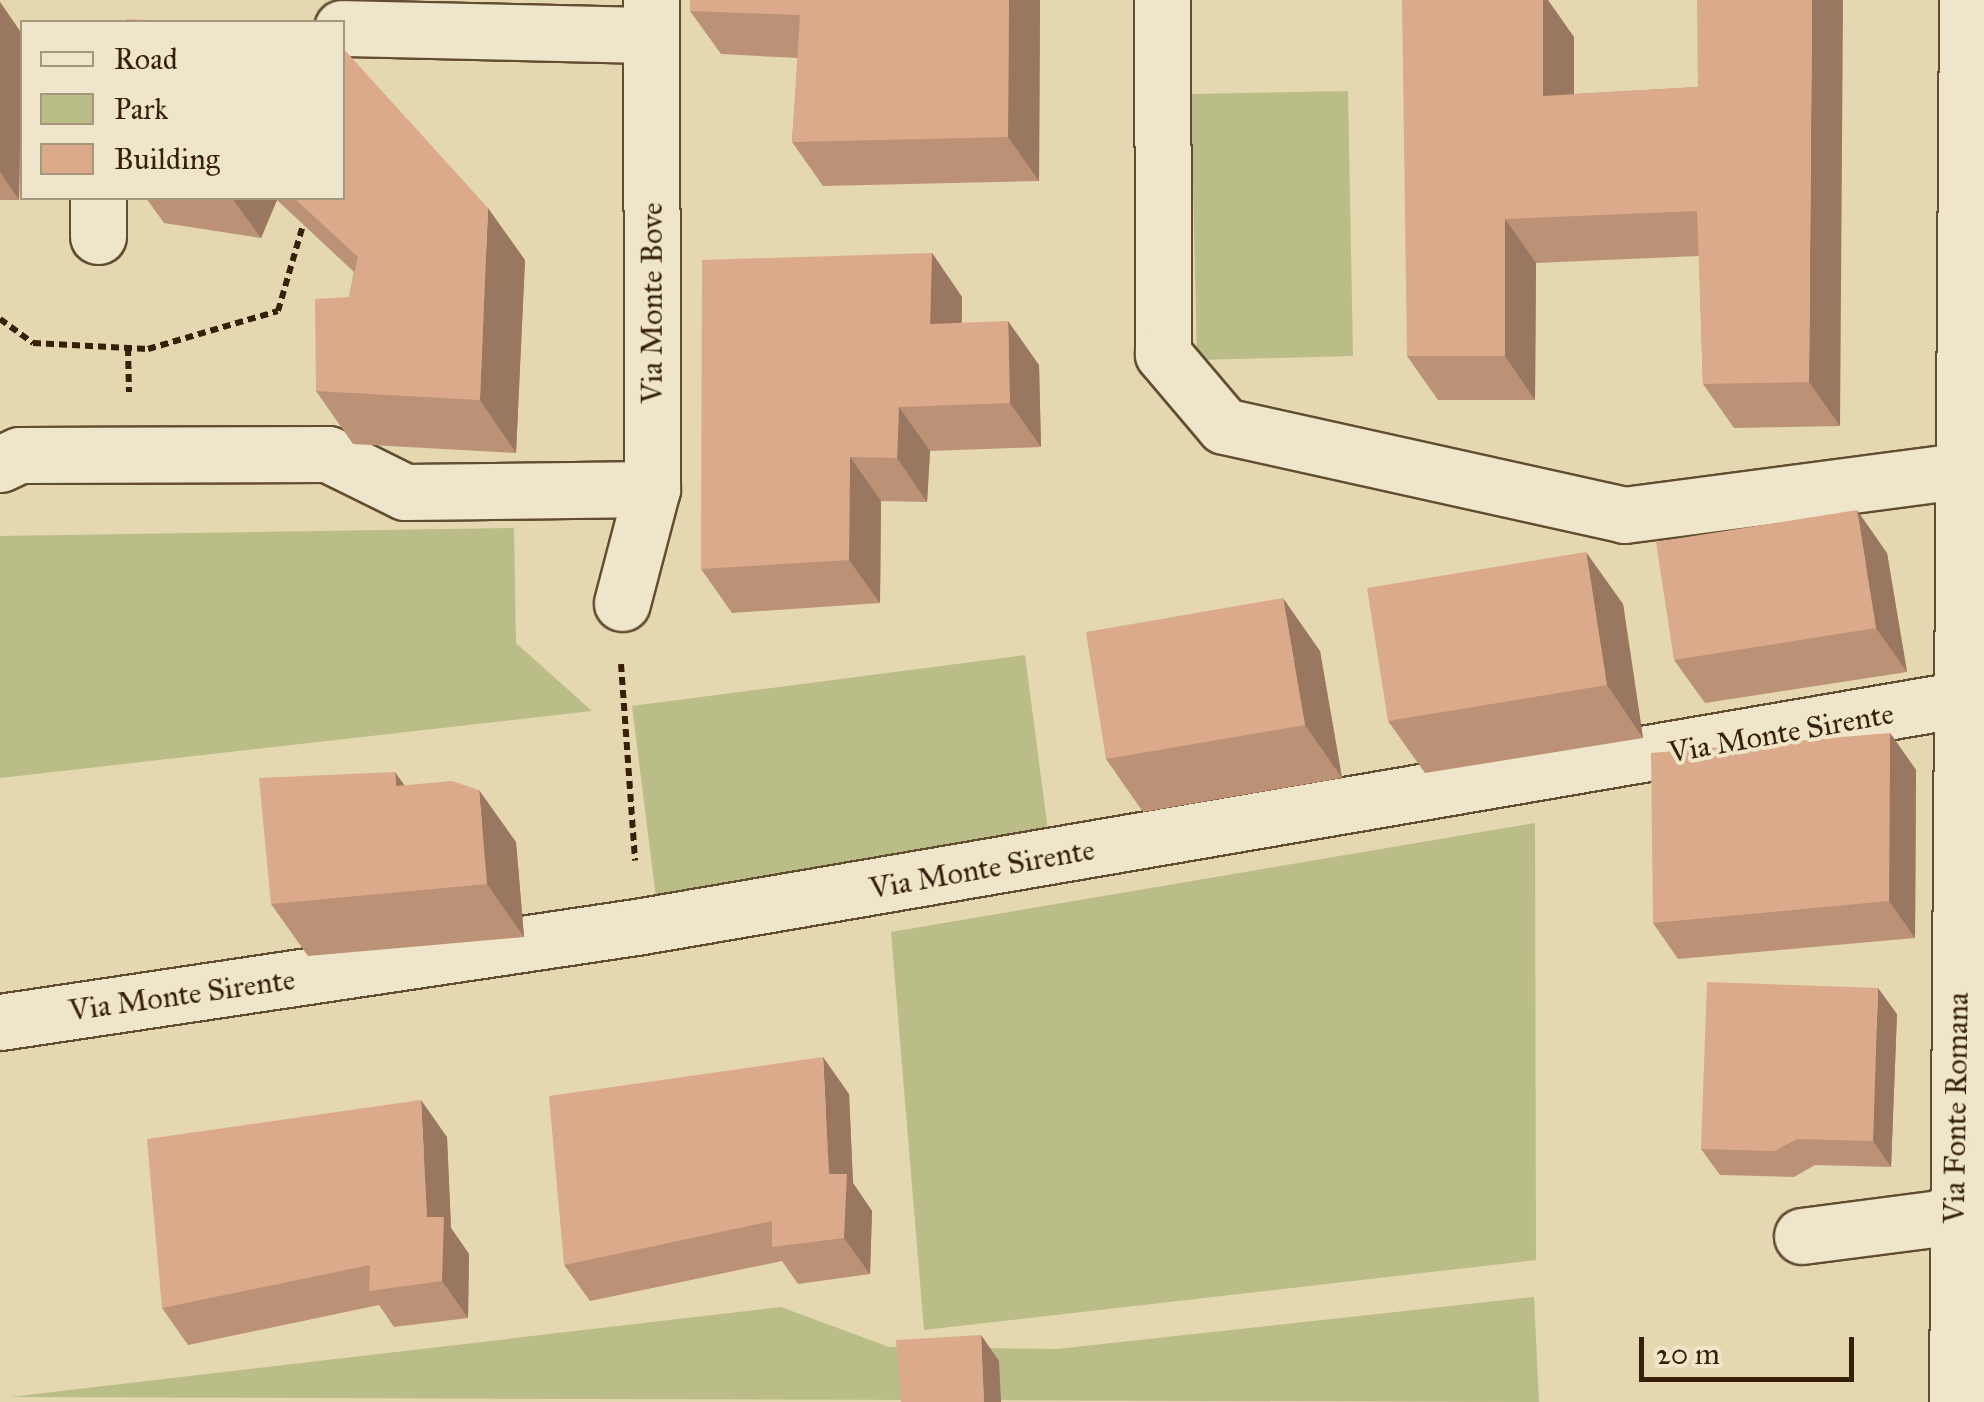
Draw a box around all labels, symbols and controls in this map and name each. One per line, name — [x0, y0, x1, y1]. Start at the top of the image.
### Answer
legend — [20, 20, 345, 200]
text: Road — [114, 41, 178, 77]
text: Park — [114, 91, 168, 127]
text: Building — [114, 141, 220, 177]
street label: Via Monte Bove — [634, 202, 670, 404]
street label: Via Monte Sirente — [1666, 695, 1896, 771]
street label: Via Monte Sirente — [867, 831, 1097, 907]
street label: Via Monte Sirente — [67, 961, 297, 1029]
street label: Via Fonte Romana — [1936, 992, 1976, 1224]
scale bar — [1644, 1317, 1859, 1379]
text: 20 m — [1656, 1336, 1720, 1372]

